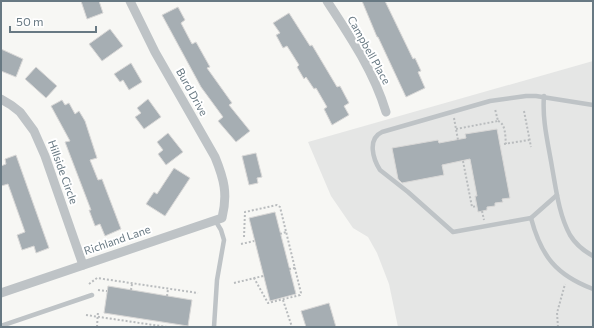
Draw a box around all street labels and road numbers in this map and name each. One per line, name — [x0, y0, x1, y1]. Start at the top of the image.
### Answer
street label: Campbell Place — [345, 13, 394, 86]
street label: Burd Drive — [174, 66, 211, 118]
street label: Hillside Circle — [46, 138, 81, 206]
street label: Richland Lane — [82, 222, 152, 257]

